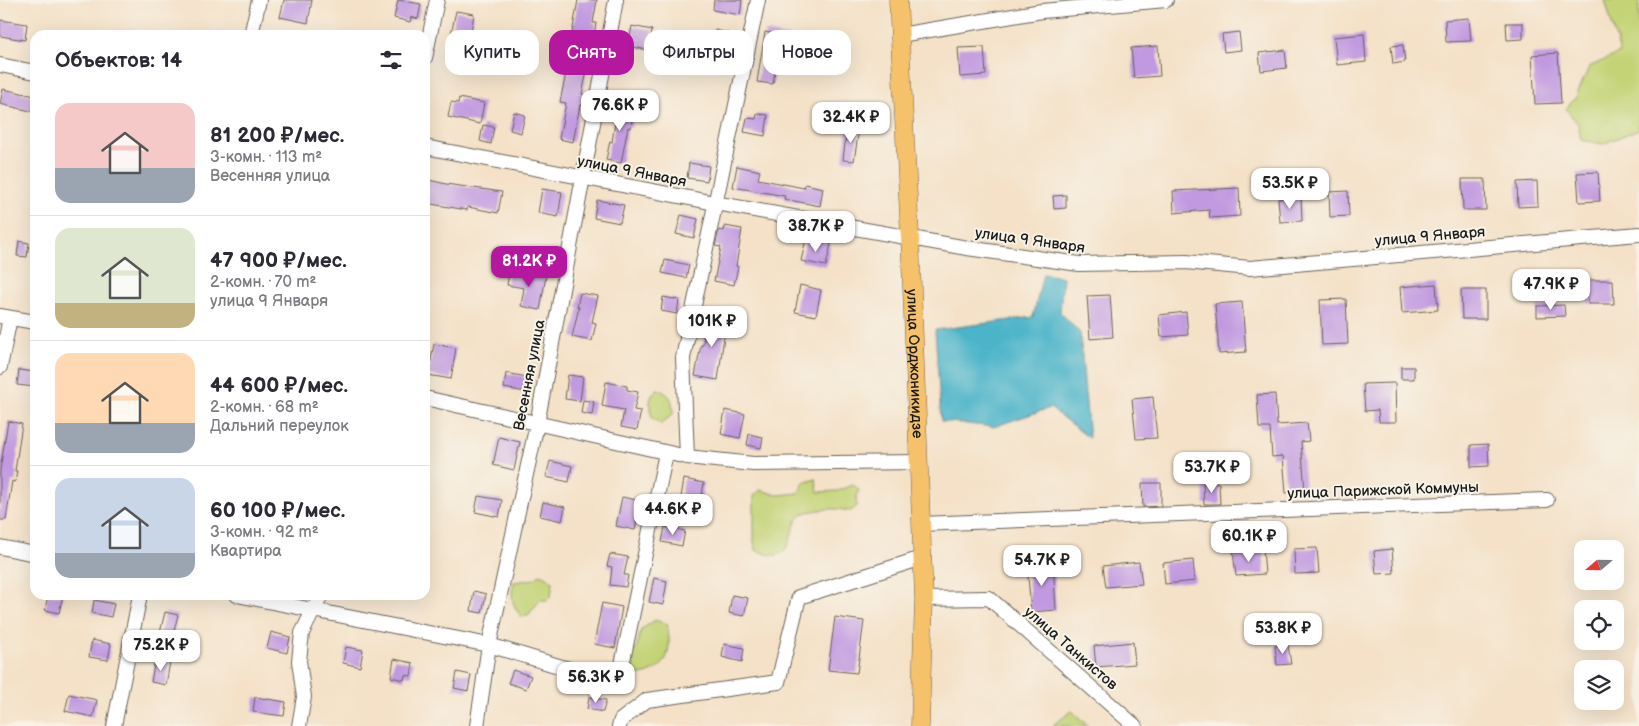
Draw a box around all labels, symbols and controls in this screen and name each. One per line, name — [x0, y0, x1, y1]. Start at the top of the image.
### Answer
chip: Купить — [445, 30, 539, 75]
chip: Снять — [549, 30, 634, 75]
chip: Фильтры — [644, 30, 753, 75]
chip: Новое — [763, 30, 851, 75]
icon: filters — [377, 46, 405, 74]
text: Объектов: 14 — [55, 48, 182, 73]
pin: 76.6K ₽ — [574, 90, 666, 132]
text: 76.6K ₽ — [592, 96, 648, 115]
pin: 32.4K ₽ — [805, 102, 897, 144]
text: 32.4K ₽ — [823, 108, 879, 127]
icon: home — [95, 123, 155, 183]
text: 81 200 ₽/мес. — [210, 123, 344, 148]
text: 3-комн. · 113 m² — [210, 148, 322, 167]
street label: улица 9 Января — [576, 152, 688, 191]
text: Весенняя улица — [210, 167, 330, 186]
pin: 53.5K ₽ — [1244, 168, 1336, 210]
text: 53.5K ₽ — [1262, 174, 1318, 193]
pin: 38.7K ₽ — [770, 210, 862, 253]
text: 38.7K ₽ — [788, 217, 844, 236]
street label: улица 9 Января — [1374, 222, 1486, 251]
street label: улица 9 Января — [974, 223, 1086, 258]
pin: 81.2K ₽ — [483, 246, 575, 288]
icon: home — [95, 248, 155, 308]
text: 47 900 ₽/мес. — [210, 248, 347, 273]
text: 81.2K ₽ — [502, 252, 556, 271]
pin: 47.9K ₽ — [1505, 268, 1597, 311]
text: 2-комн. · 70 m² — [210, 273, 316, 292]
text: 47.9K ₽ — [1523, 275, 1579, 294]
street label: улица Орджоникидзе — [902, 289, 927, 439]
text: улица 9 Января — [210, 292, 328, 311]
pin: 101K ₽ — [671, 306, 753, 348]
text: 101K ₽ — [688, 312, 736, 331]
street label: Весенняя улица — [509, 318, 550, 432]
icon: home — [95, 373, 155, 433]
text: 44 600 ₽/мес. — [210, 373, 348, 398]
text: 2-комн. · 68 m² — [210, 398, 319, 417]
text: Дальний переулок — [210, 417, 349, 436]
pin: 53.7K ₽ — [1166, 452, 1258, 494]
text: 53.7K ₽ — [1184, 458, 1240, 477]
street label: улица Парижской Коммуны — [1287, 478, 1479, 503]
pin: 44.6K ₽ — [627, 494, 719, 536]
icon: home — [95, 498, 155, 558]
text: 60 100 ₽/мес. — [210, 498, 345, 523]
text: 44.6K ₽ — [645, 500, 701, 519]
pin: 60.1K ₽ — [1203, 520, 1295, 563]
text: 3-комн. · 92 m² — [210, 523, 319, 542]
text: 60.1K ₽ — [1222, 527, 1276, 546]
north arrow — [1574, 540, 1624, 590]
map controls — [1574, 540, 1624, 710]
text: Квартира — [210, 542, 282, 561]
pin: 54.7K ₽ — [996, 544, 1088, 587]
text: 54.7K ₽ — [1014, 551, 1070, 570]
button: locate — [1574, 600, 1624, 650]
street label: улица Танкистов — [1020, 603, 1121, 694]
pin: 53.8K ₽ — [1237, 612, 1329, 655]
text: 53.8K ₽ — [1255, 619, 1311, 638]
pin: 75.2K ₽ — [115, 630, 207, 672]
text: 75.2K ₽ — [133, 636, 189, 655]
button: layers — [1574, 660, 1624, 710]
pin: 56.3K ₽ — [550, 662, 642, 704]
text: 56.3K ₽ — [568, 668, 624, 687]

